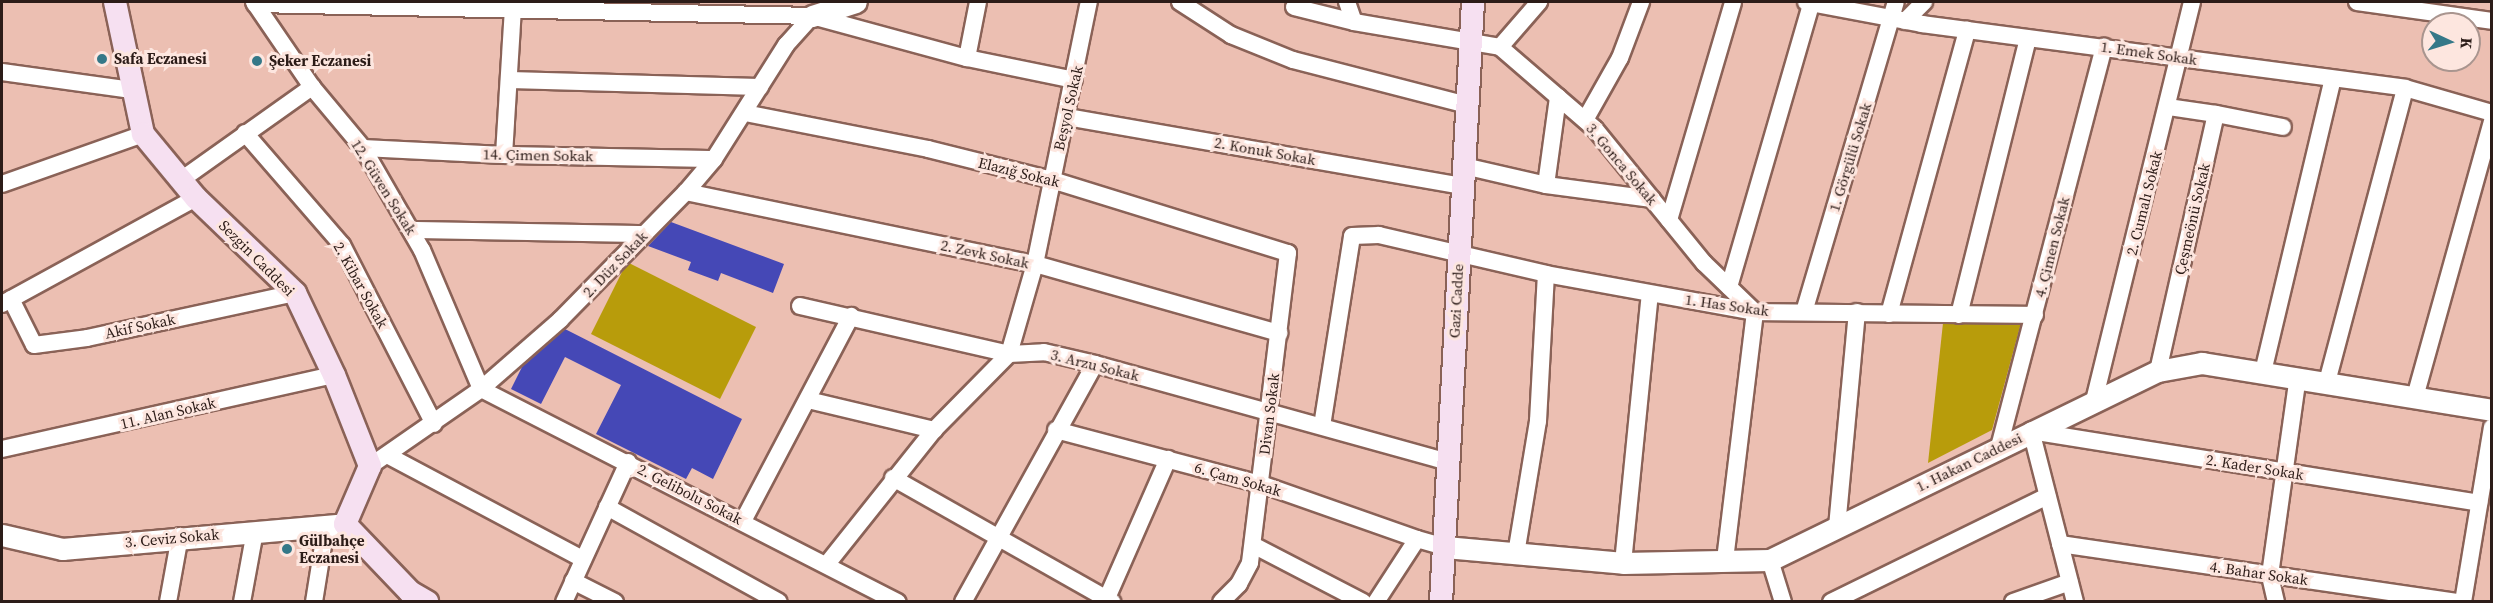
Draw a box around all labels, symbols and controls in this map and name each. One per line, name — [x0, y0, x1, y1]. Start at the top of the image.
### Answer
north arrow — [2421, 12, 2481, 72]
street label: 1. Emek Sokak — [2100, 37, 2198, 69]
text: K — [2456, 37, 2478, 49]
place label: Safa Eczanesi — [114, 50, 207, 68]
marker: Safa Eczanesi — [95, 52, 109, 66]
place label: Şeker Eczanesi — [269, 52, 371, 70]
marker: Şeker Eczanesi — [250, 54, 264, 68]
street label: Beşyol Sokak — [1049, 64, 1087, 152]
street label: 1. Görgülü Sokak — [1825, 100, 1875, 214]
street label: 3. Gonca Sokak — [1583, 119, 1661, 209]
street label: 2. Konuk Sokak — [1213, 133, 1317, 169]
street label: 12. Güven Sokak — [347, 136, 421, 238]
street label: 14. Çimen Sokak — [483, 145, 593, 165]
street label: 2. Cumalı Sokak — [2122, 149, 2166, 257]
street label: Elazığ Sokak — [976, 153, 1062, 191]
street label: Çeşmeönü Sokak — [2170, 161, 2214, 277]
street label: 4. Çimen Sokak — [2031, 195, 2073, 299]
street label: Sezgin Caddesi — [215, 216, 299, 300]
street label: 2. Düz Sokak — [579, 227, 651, 301]
street label: 2. Zevk Sokak — [939, 236, 1031, 272]
street label: 2. Kibar Sokak — [330, 239, 392, 331]
street label: Gazi Cadde — [1445, 263, 1467, 339]
street label: 1. Has Sokak — [1684, 290, 1770, 320]
street label: Akif Sokak — [103, 310, 177, 342]
street label: 3. Arzu Sokak — [1049, 345, 1141, 385]
street label: Divan Sokak — [1255, 372, 1283, 456]
street label: 11. Alan Sokak — [119, 393, 217, 433]
street label: 1. Hakan Caddesi — [1913, 429, 2025, 495]
street label: 2. Kader Sokak — [2205, 450, 2305, 484]
street label: 6. Çam Sokak — [1193, 458, 1283, 500]
street label: 2. Gelibolu Sokak — [635, 460, 745, 528]
street label: 3. Ceviz Sokak — [124, 525, 220, 551]
place label: Gülbahçe Eczanesi — [299, 531, 365, 566]
marker: Gülbahçe Eczanesi — [280, 542, 294, 556]
street label: 4. Bahar Sokak — [2209, 557, 2309, 589]

